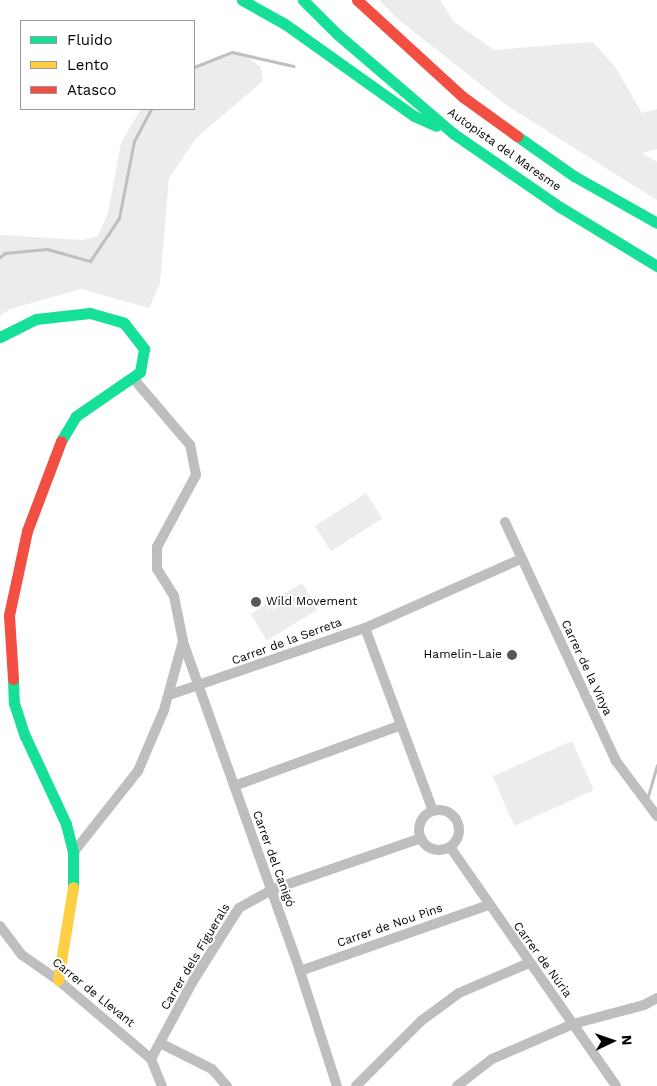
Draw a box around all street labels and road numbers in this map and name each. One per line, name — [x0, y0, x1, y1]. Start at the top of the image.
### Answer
street label: Autopista del Maresme — [444, 105, 564, 195]
street label: Carrer de la Serreta — [230, 615, 344, 669]
street label: Carrer de la Vinya — [557, 618, 615, 718]
street label: Carrer del Canigó — [249, 809, 297, 909]
street label: Carrer dels Figuerals — [158, 901, 234, 1013]
street label: Carrer de Nou Pins — [335, 901, 445, 951]
street label: Carrer de Núria — [510, 919, 574, 1001]
street label: Carrer de Llevant — [49, 955, 137, 1031]

